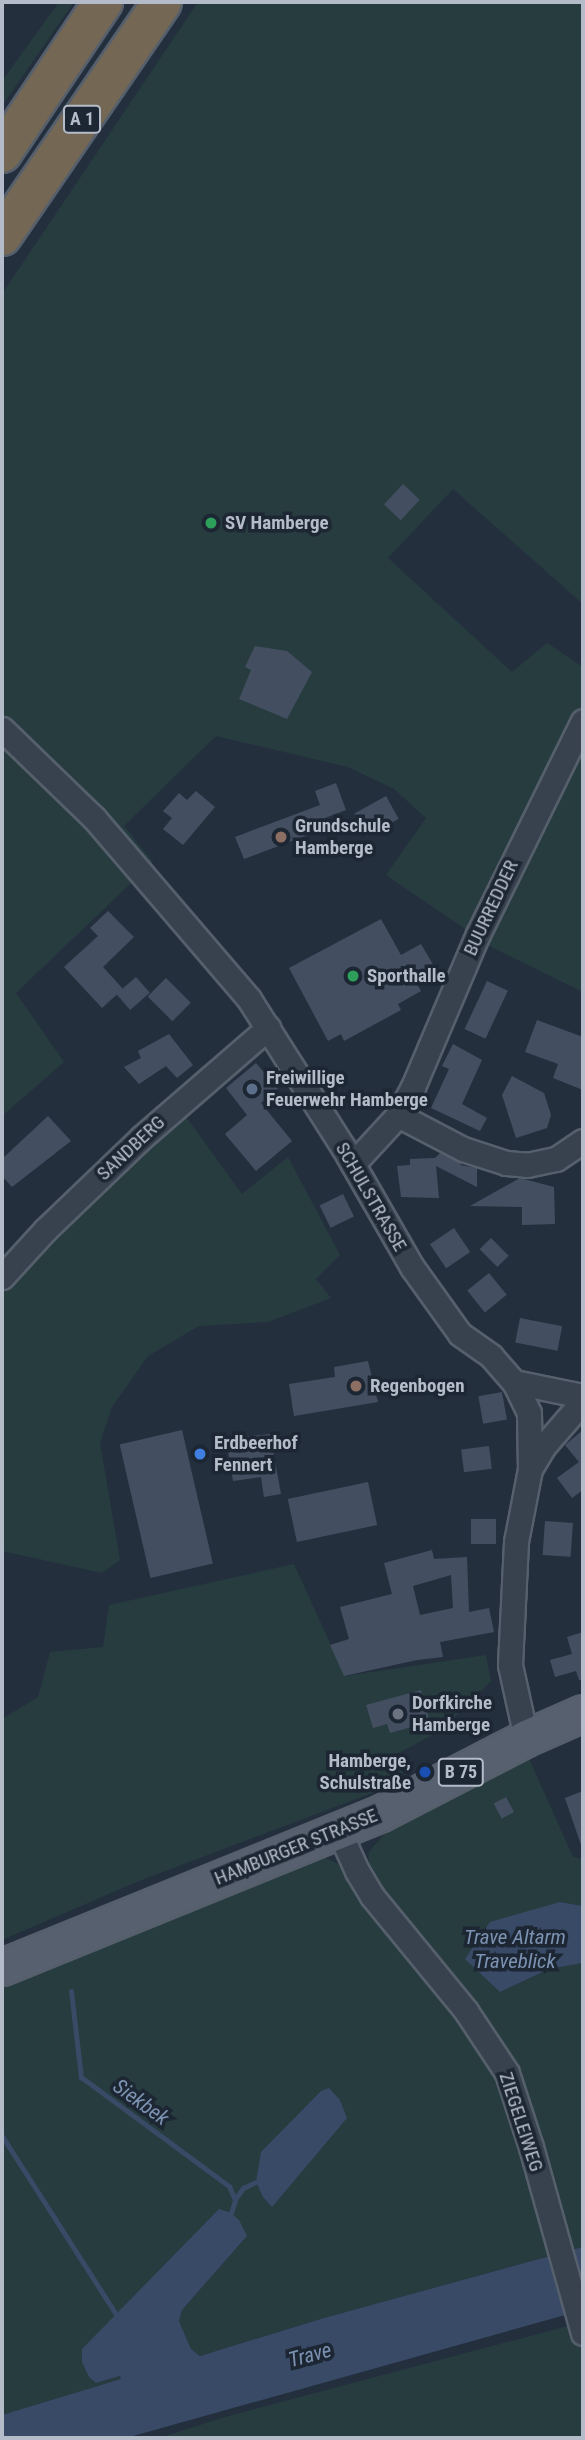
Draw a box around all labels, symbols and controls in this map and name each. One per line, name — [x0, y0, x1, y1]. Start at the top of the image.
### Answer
road number: A 1 — [63, 104, 101, 134]
place label: SV Hamberge — [225, 512, 329, 534]
marker: SV Hamberge — [203, 515, 219, 531]
place label: Grundschule Hamberge — [295, 815, 390, 859]
marker: Grundschule Hamberge — [273, 829, 289, 845]
street label: BUURREDDER — [459, 857, 523, 959]
place label: Sporthalle — [367, 965, 446, 987]
marker: Sporthalle — [345, 968, 361, 984]
place label: Freiwillige Feuerwehr Hamberge — [266, 1067, 428, 1111]
marker: Freiwillige Feuerwehr Hamberge — [244, 1081, 260, 1097]
street label: SANDBERG — [92, 1111, 170, 1185]
street label: SCHULSTRASSE — [331, 1138, 411, 1256]
place label: Regenbogen — [370, 1375, 464, 1397]
marker: Regenbogen — [348, 1378, 364, 1394]
place label: Erdbeerhof Fennert — [214, 1432, 298, 1476]
marker: Erdbeerhof Fennert — [192, 1446, 208, 1462]
place label: Dorfkirche Hamberge — [412, 1692, 492, 1736]
marker: Dorfkirche Hamberge — [390, 1706, 406, 1722]
place label: Hamberge, Schulstraße — [319, 1750, 411, 1794]
road number: B 75 — [436, 1758, 486, 1786]
marker: Hamberge, Schulstraße — [417, 1764, 433, 1780]
street label: HAMBURGER STRASSE — [211, 1804, 381, 1890]
water label: Trave Altarm Traveblick — [464, 1924, 566, 1974]
street label: ZIEGELEIWEG — [494, 2069, 548, 2175]
water label: Siekbek — [108, 2073, 174, 2131]
water label: Trave — [286, 2337, 334, 2373]

